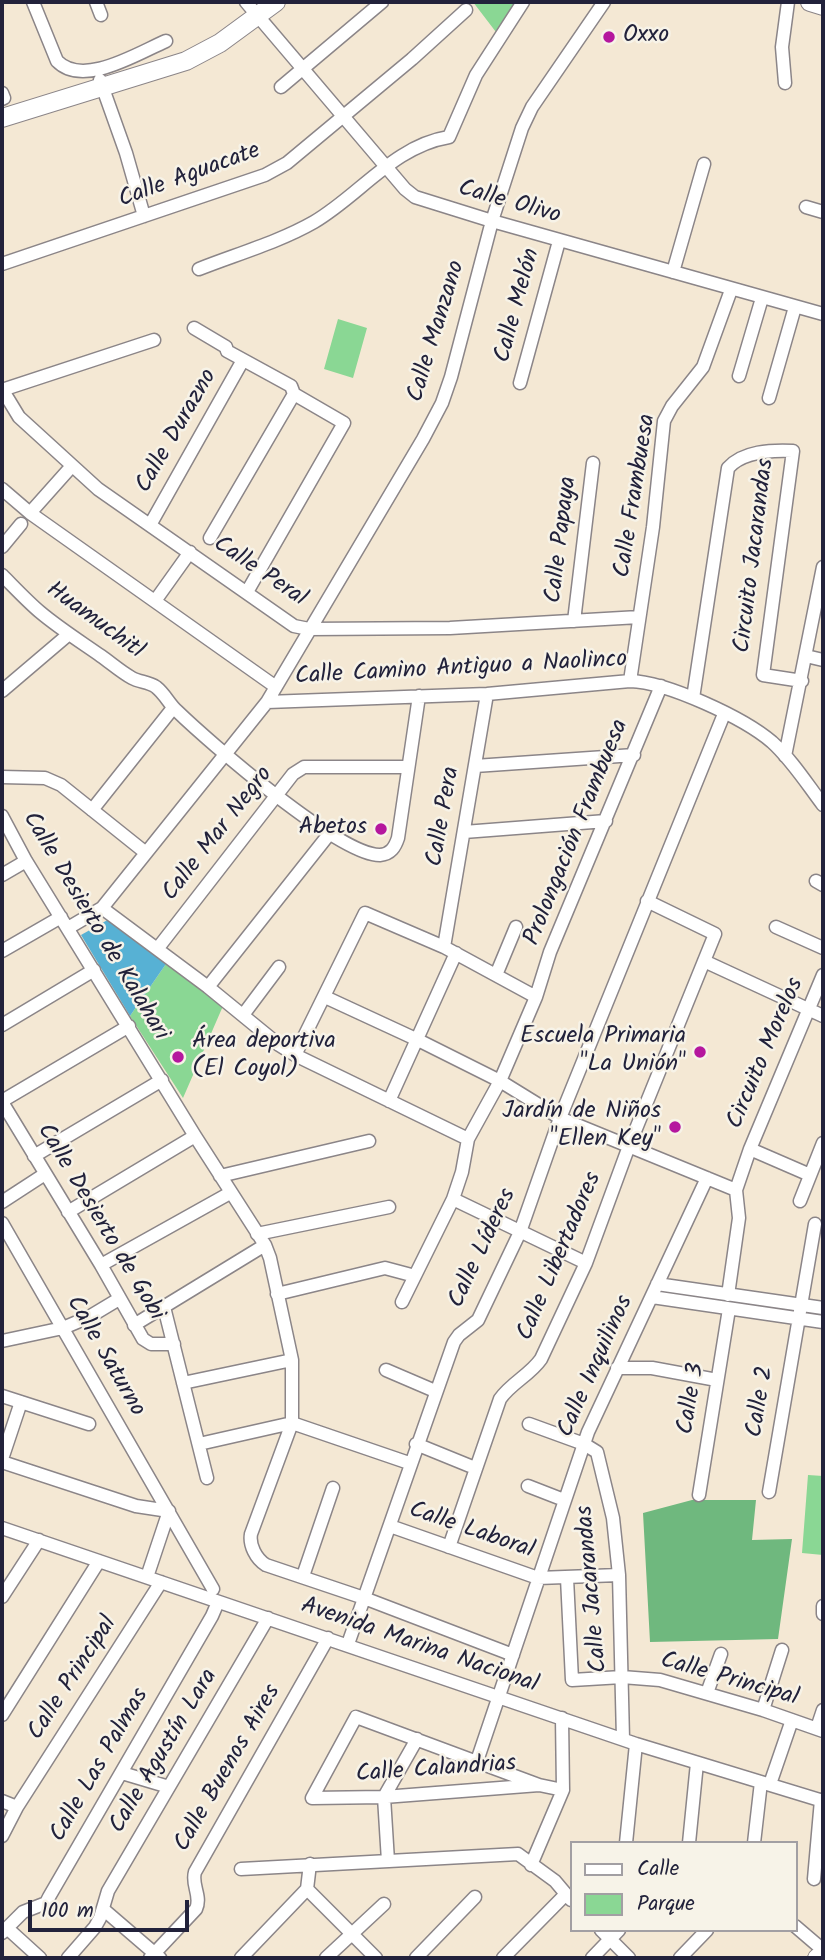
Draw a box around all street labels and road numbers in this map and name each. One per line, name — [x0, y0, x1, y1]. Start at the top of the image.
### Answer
street label: Calle Aguacate — [115, 138, 265, 216]
street label: Calle Olivo — [455, 176, 563, 232]
street label: Calle Melón — [490, 246, 548, 366]
street label: Calle Manzano — [403, 258, 473, 406]
street label: Calle Durazno — [131, 365, 225, 499]
street label: Calle Frambuesa — [610, 412, 664, 580]
street label: Circuito Jacarandas — [730, 457, 782, 655]
street label: Calle Papaya — [541, 475, 585, 605]
street label: Calle Peral — [207, 531, 311, 615]
street label: Huamuchitl — [39, 577, 149, 667]
street label: Calle Camino Antiguo a Naolinco — [294, 647, 628, 693]
street label: Prolongación Frambuesa — [520, 716, 636, 950]
street label: Calle Mar Negro — [158, 762, 280, 908]
street label: Calle Pera — [422, 765, 468, 869]
street label: Calle Desierto de Kalahari — [14, 808, 174, 1046]
street label: Circuito Morelos — [722, 974, 812, 1134]
street label: Calle Desierto de Gobi — [29, 1119, 169, 1327]
street label: Calle Libertadores — [513, 1168, 609, 1346]
street label: Calle Líderes — [444, 1185, 524, 1313]
street label: Calle Saturno — [58, 1292, 150, 1422]
street label: Calle Inquilinos — [553, 1292, 641, 1442]
street label: Calle 3 — [673, 1361, 713, 1437]
street label: Calle 2 — [742, 1364, 782, 1440]
street label: Calle Laboral — [405, 1497, 537, 1567]
street label: Calle Jacarandas — [572, 1504, 616, 1674]
street label: Avenida Marina Nacional — [297, 1593, 541, 1701]
street label: Calle Principal — [23, 1611, 125, 1747]
street label: Calle Principal — [657, 1648, 801, 1714]
street label: Calle Agustín Lara — [105, 1665, 225, 1839]
street label: Calle Buenos Aires — [169, 1680, 289, 1858]
street label: Calle Las Palmas — [45, 1684, 157, 1848]
street label: Calle Calandrias — [355, 1751, 517, 1791]

